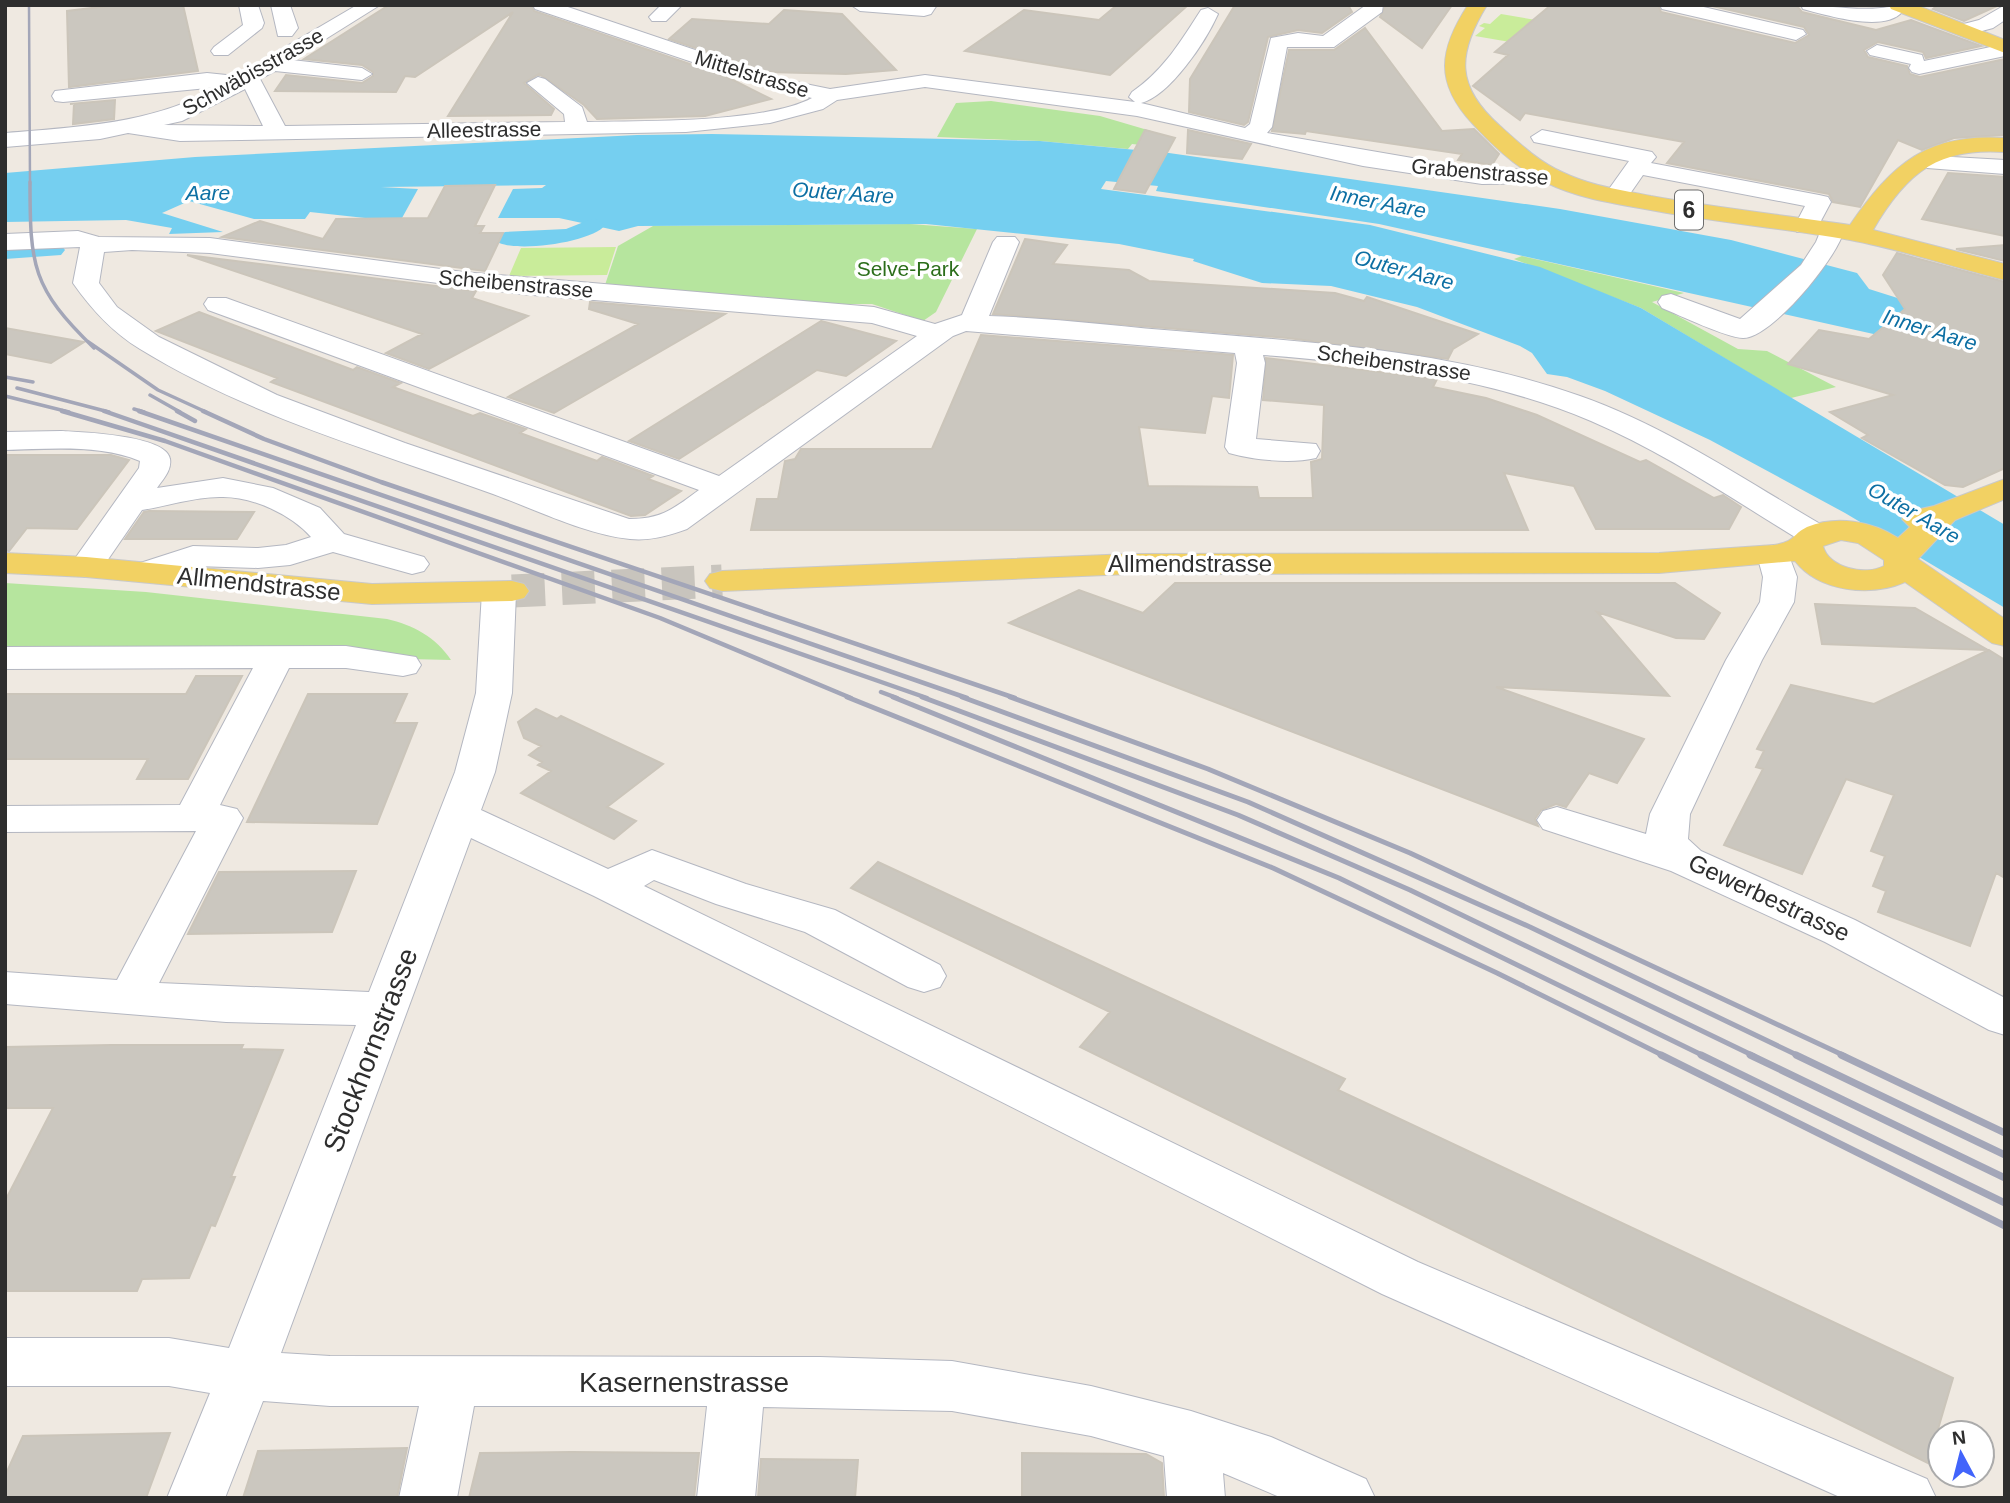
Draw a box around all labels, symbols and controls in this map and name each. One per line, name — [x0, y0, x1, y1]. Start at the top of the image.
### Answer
street label: Schwäbisstrasse — [178, 23, 327, 120]
street label: Mittelstrasse — [692, 45, 812, 102]
street label: Alleestrasse — [427, 117, 541, 142]
street label: Grabenstrasse — [1410, 154, 1550, 189]
water label: Outer Aare — [791, 177, 895, 208]
water label: Aare — [184, 181, 230, 204]
water label: Inner Aare — [1328, 181, 1428, 222]
road number: 6 — [1675, 190, 1703, 230]
water label: Outer Aare — [1352, 245, 1456, 294]
park label: Selve-Park — [857, 257, 960, 280]
street label: Scheibenstrasse — [438, 265, 594, 302]
water label: Inner Aare — [1880, 304, 1980, 355]
street label: Scheibenstrasse — [1316, 340, 1473, 385]
water label: Outer Aare — [1864, 477, 1964, 548]
street label: Allmendstrasse — [1108, 550, 1272, 577]
street label: Allmendstrasse — [176, 562, 342, 606]
street label: Gewerbestrasse — [1684, 848, 1854, 947]
street label: Stockhornstrasse — [317, 944, 424, 1157]
street label: Kasernenstrasse — [579, 1367, 789, 1398]
north arrow — [1926, 1419, 1996, 1489]
text: N — [1951, 1426, 1967, 1449]

